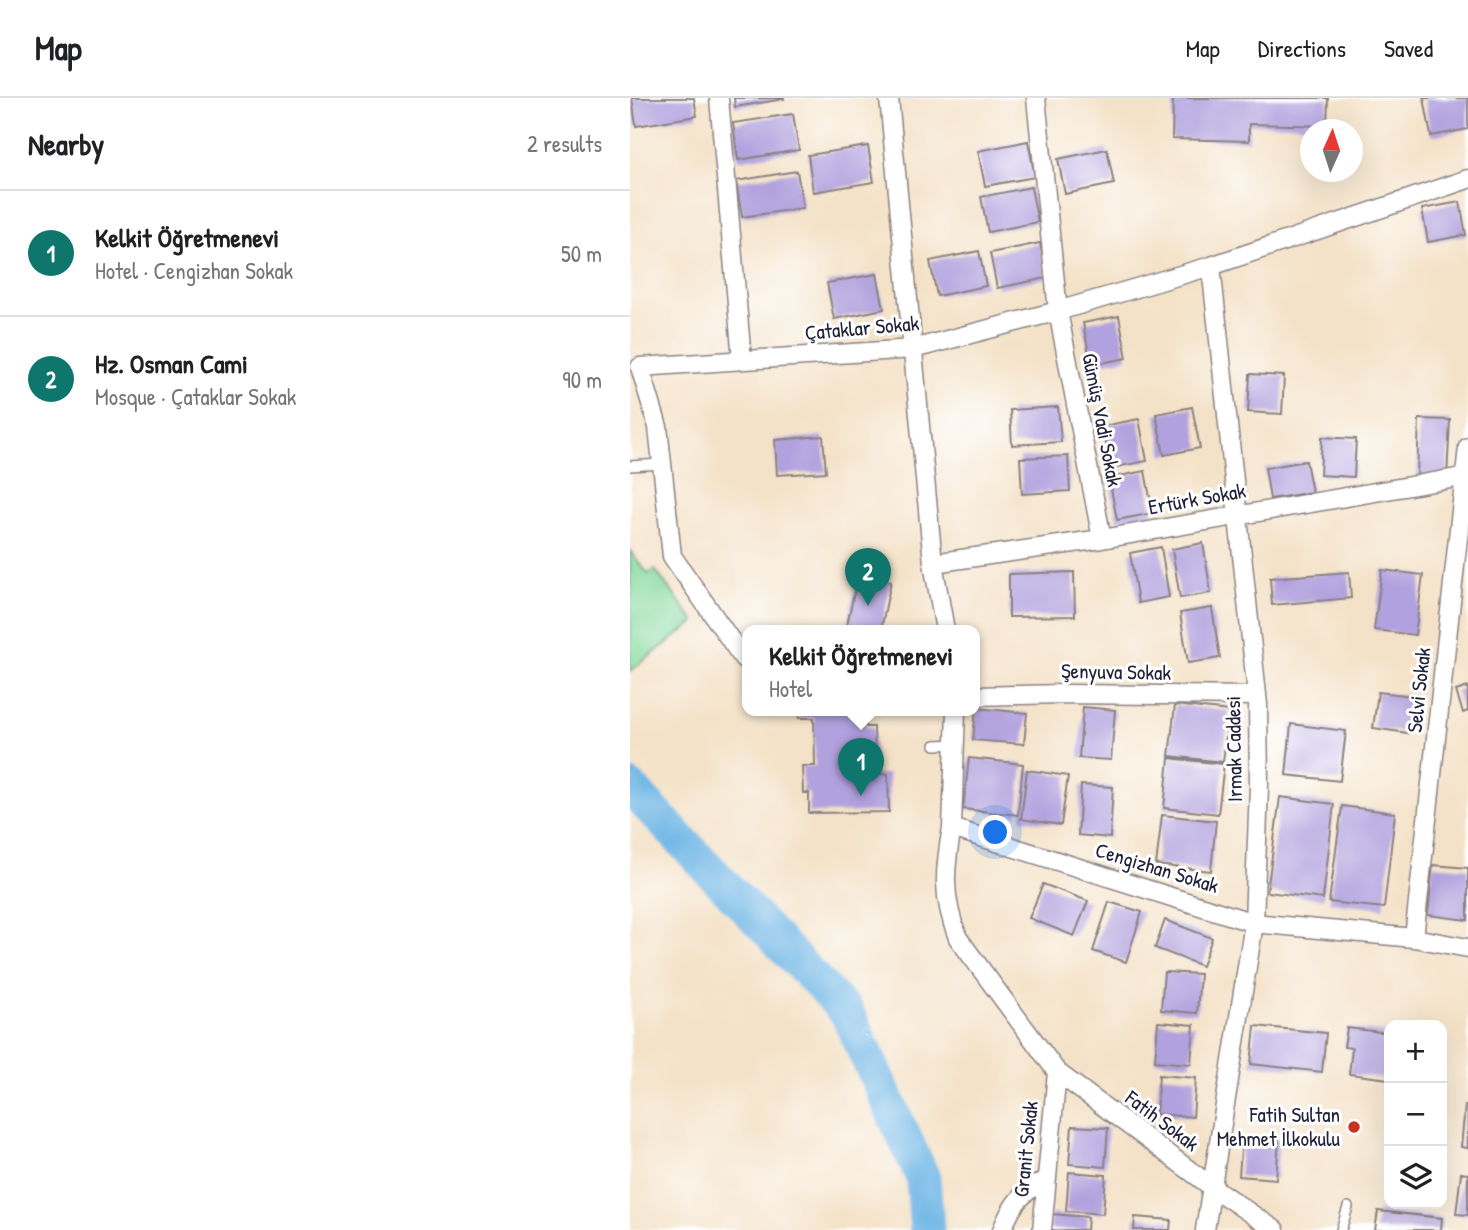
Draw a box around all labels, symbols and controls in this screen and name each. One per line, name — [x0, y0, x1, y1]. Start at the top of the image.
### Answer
text: Map — [35, 26, 82, 70]
text: Map — [1186, 32, 1220, 64]
text: Directions — [1258, 32, 1346, 64]
text: Saved — [1384, 32, 1433, 64]
north arrow — [1300, 119, 1363, 182]
text: Nearby — [28, 124, 104, 164]
text: 2 results — [527, 128, 602, 159]
text: Kelkit Öğretmenevi — [95, 220, 279, 255]
text: 1 — [47, 238, 55, 269]
text: 50 m — [561, 238, 602, 269]
text: Hotel · Cengizhan Sokak — [95, 255, 293, 286]
street label: Çataklar Sokak — [804, 308, 920, 347]
text: Hz. Osman Cami — [95, 346, 248, 381]
street label: Gümüş Vadi Sokak — [1075, 351, 1130, 489]
text: 2 — [46, 364, 56, 395]
text: 90 m — [562, 364, 602, 395]
text: Mosque · Çataklar Sokak — [95, 381, 296, 412]
street label: Ertürk Sokak — [1146, 476, 1248, 521]
pin: 2 — [845, 548, 891, 606]
popup — [742, 625, 980, 716]
text: Kelkit Öğretmenevi — [769, 638, 953, 673]
street label: Selvi Sokak — [1400, 646, 1437, 734]
street label: Şenyuva Sokak — [1061, 656, 1172, 687]
text: Hotel — [769, 673, 812, 704]
street label: Irmak Caddesi — [1218, 696, 1249, 802]
pin: 1 — [838, 738, 884, 796]
your location — [978, 815, 1012, 849]
street label: Cengizhan Sokak — [1092, 835, 1223, 900]
map controls — [1384, 1020, 1447, 1209]
button: + — [1384, 1020, 1447, 1083]
street label: Fatih Sokak — [1119, 1083, 1205, 1158]
button: − — [1384, 1083, 1447, 1146]
street label: Granit Sokak — [1006, 1099, 1045, 1198]
place label: Fatih Sultan Mehmet İlkokulu — [1217, 1100, 1341, 1153]
marker: Fatih Sultan Mehmet İlkokulu — [1346, 1119, 1362, 1135]
button: layers — [1384, 1146, 1447, 1209]

